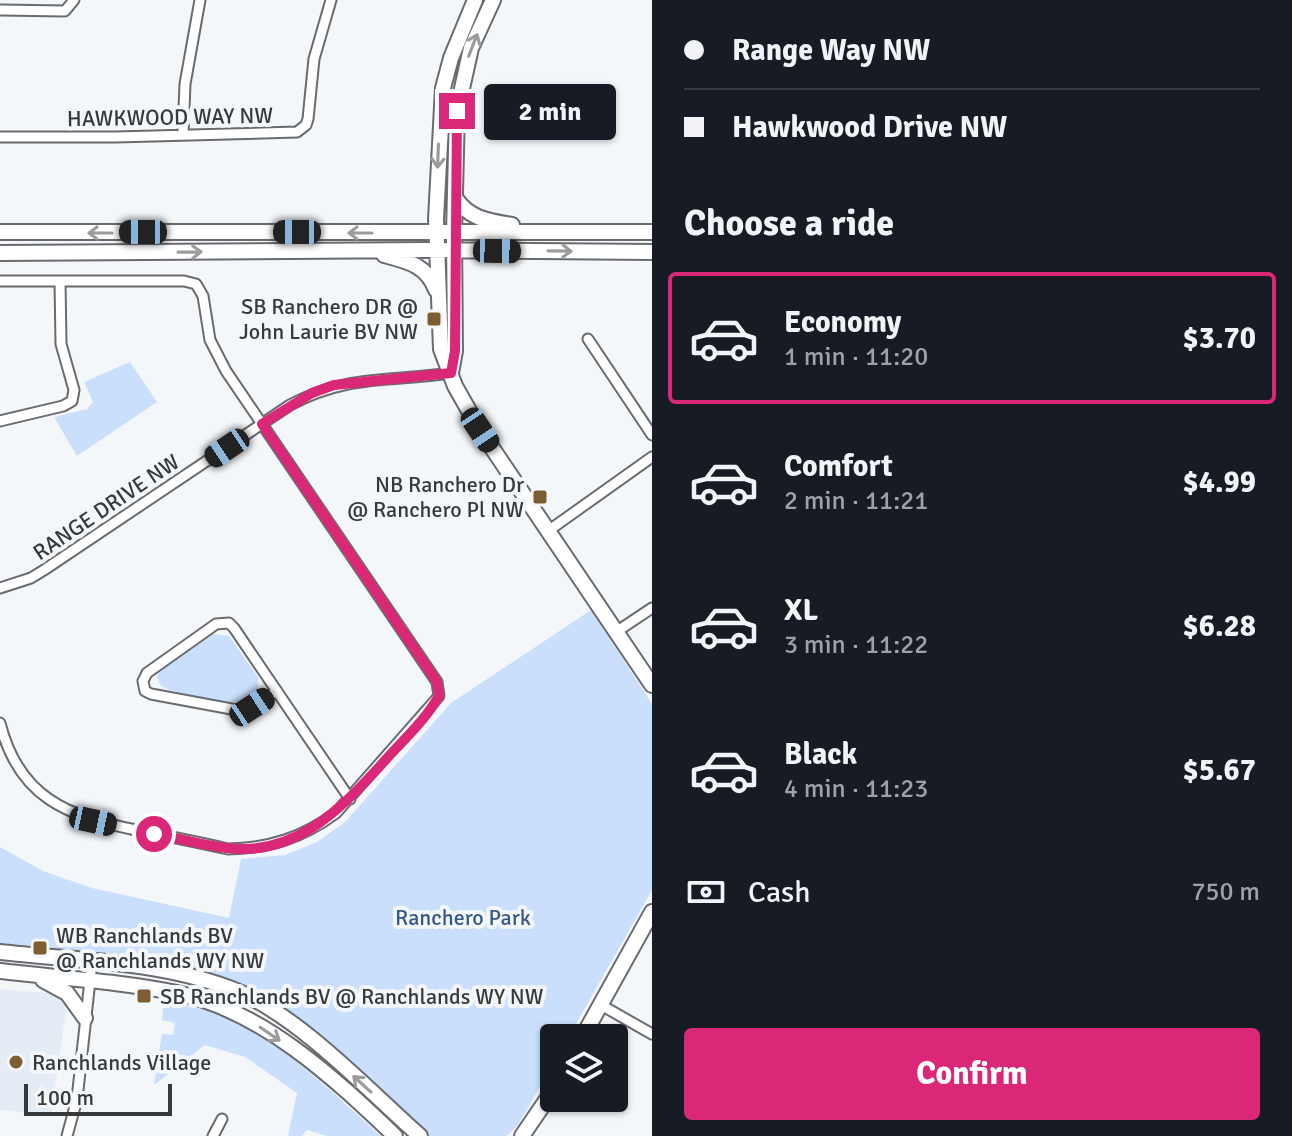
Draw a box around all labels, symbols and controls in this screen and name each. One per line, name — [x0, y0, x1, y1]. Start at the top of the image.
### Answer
text: Range Way NW — [732, 32, 930, 69]
one-way arrow — [467, 33, 481, 58]
callout: 2 min — [485, 83, 617, 139]
route end — [439, 93, 475, 129]
text: 2 min — [519, 96, 581, 128]
street label: HAWKWOOD WAY NW — [67, 102, 274, 132]
text: Hawkwood Drive NW — [732, 109, 1007, 146]
one-way arrow — [431, 142, 446, 169]
text: Choose a ride — [684, 201, 894, 246]
car — [119, 220, 167, 244]
car — [273, 220, 321, 244]
one-way arrow — [87, 225, 114, 240]
one-way arrow — [347, 225, 374, 241]
car — [473, 239, 521, 263]
one-way arrow — [176, 244, 203, 260]
one-way arrow — [546, 244, 573, 259]
place label: SB Ranchero DR @ John Laurie BV NW — [239, 293, 418, 345]
icon: car — [688, 302, 760, 374]
text: Economy — [784, 304, 901, 341]
marker: SB Ranchero DR @ John Laurie BV NW — [425, 310, 443, 328]
text: $3.70 — [1183, 320, 1256, 357]
text: 1 min · 11:20 — [784, 341, 928, 373]
car — [457, 403, 503, 457]
car — [200, 425, 254, 471]
icon: car — [688, 446, 760, 518]
street label: RANGE DRIVE NW — [28, 448, 184, 566]
text: Comfort — [784, 448, 893, 485]
text: $4.99 — [1183, 464, 1256, 501]
place label: NB Ranchero Dr @ Ranchero Pl NW — [347, 471, 524, 523]
text: 2 min · 11:21 — [784, 485, 928, 517]
marker: NB Ranchero Dr @ Ranchero Pl NW — [531, 488, 549, 506]
icon: car — [688, 590, 760, 662]
text: XL — [784, 592, 818, 629]
text: $6.28 — [1183, 608, 1256, 645]
text: 3 min · 11:22 — [784, 629, 928, 661]
car — [225, 684, 279, 730]
icon: car — [688, 734, 760, 806]
text: Black — [784, 736, 857, 773]
text: $5.67 — [1183, 752, 1256, 789]
text: 4 min · 11:23 — [784, 773, 928, 805]
car — [67, 804, 119, 838]
route start — [136, 816, 172, 852]
icon: cash — [684, 870, 728, 914]
text: Cash — [748, 874, 811, 911]
text: 750 m — [1191, 876, 1260, 908]
park label: Ranchero Park — [395, 904, 531, 931]
place label: WB Ranchlands BV @ Ranchlands WY NW — [56, 922, 265, 974]
marker: WB Ranchlands BV @ Ranchlands WY NW — [31, 939, 49, 957]
place label: SB Ranchlands BV @ Ranchlands WY NW — [160, 983, 544, 1010]
marker: SB Ranchlands BV @ Ranchlands WY NW — [135, 987, 153, 1005]
map controls — [540, 1024, 628, 1112]
button: layers — [540, 1024, 628, 1112]
one-way arrow — [258, 1026, 281, 1042]
button: Confirm — [684, 1028, 1260, 1120]
place label: Ranchlands Village — [32, 1049, 211, 1076]
marker: Ranchlands Village — [7, 1053, 25, 1071]
one-way arrow — [352, 1075, 372, 1093]
scale bar — [24, 1080, 172, 1116]
text: 100 m — [36, 1084, 94, 1111]

